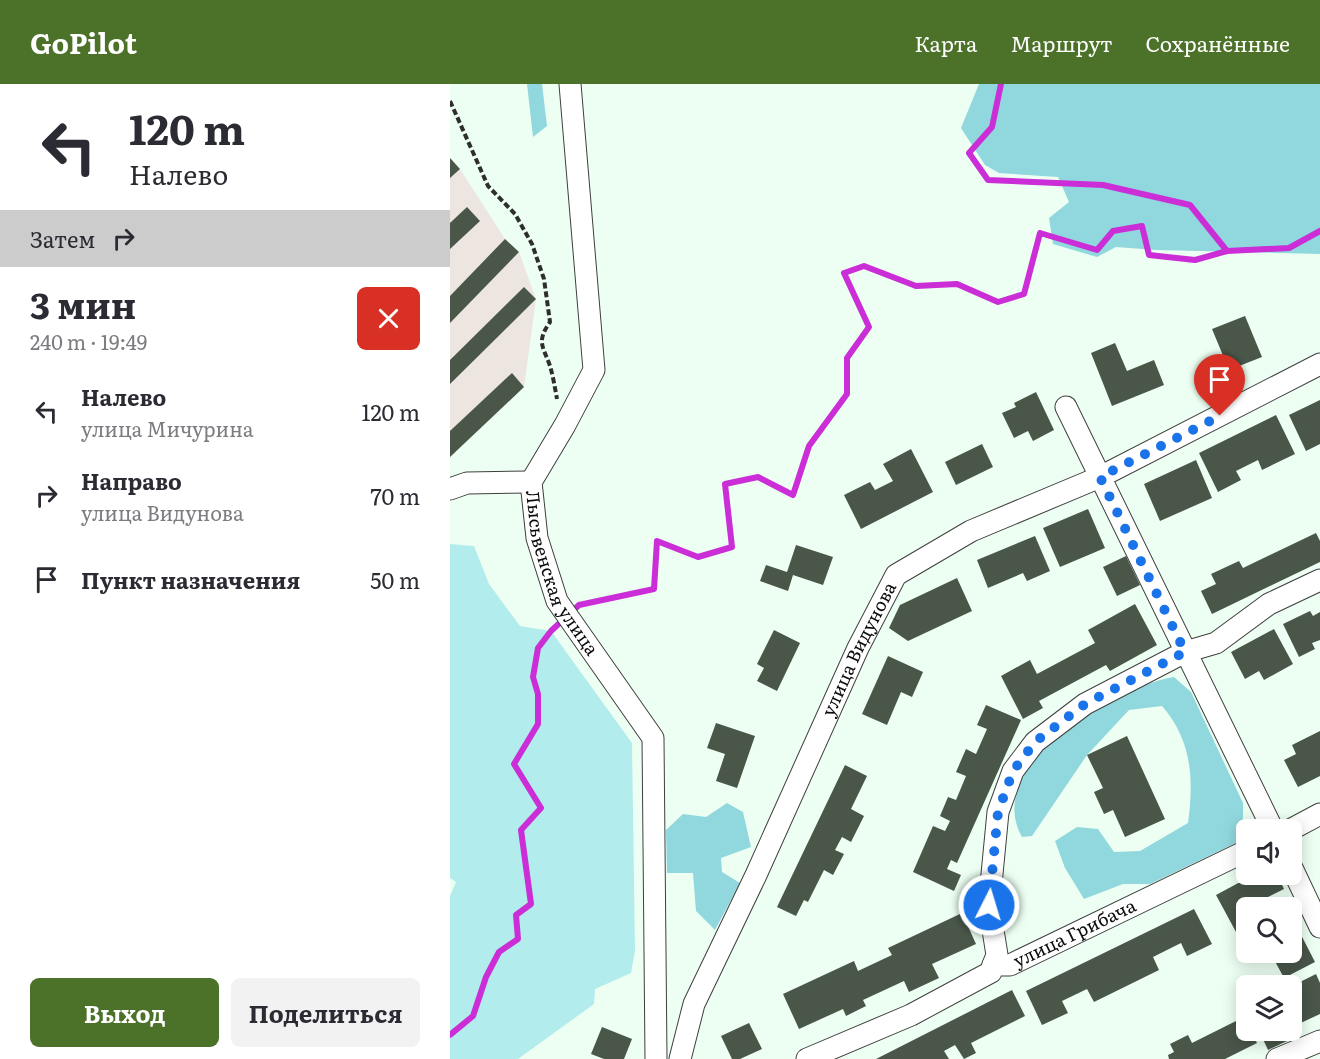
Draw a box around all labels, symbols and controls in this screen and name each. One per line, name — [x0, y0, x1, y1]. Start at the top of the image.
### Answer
text: GoPilot — [30, 21, 137, 63]
text: Карта — [914, 27, 977, 58]
text: Маршрут — [1010, 27, 1112, 58]
text: Сохранённые — [1145, 27, 1290, 58]
text: 120 m — [129, 96, 245, 158]
icon: left — [30, 108, 108, 186]
text: Налево — [129, 153, 228, 193]
text: Затем — [30, 222, 95, 255]
icon: right — [107, 222, 140, 255]
text: 3 мин — [30, 277, 136, 330]
button: close — [357, 287, 420, 350]
text: 240 m · 19:49 — [30, 326, 147, 356]
pin — [1194, 354, 1245, 416]
icon: arrive — [1203, 363, 1236, 396]
text: Налево — [81, 380, 166, 413]
icon: left — [30, 395, 63, 428]
text: 120 m — [361, 395, 420, 428]
text: улица Мичурина — [81, 413, 254, 443]
text: Направо — [81, 464, 182, 497]
icon: right — [30, 479, 63, 512]
text: 70 m — [370, 479, 420, 512]
street label: Лысьвенская улица — [520, 489, 606, 661]
text: улица Видунова — [81, 497, 244, 527]
icon: arrive — [30, 563, 63, 596]
text: Пункт назначения — [81, 563, 300, 596]
text: 50 m — [370, 563, 420, 596]
street label: улица Видунова — [814, 576, 902, 720]
map controls — [1236, 819, 1302, 1041]
button: sound — [1236, 819, 1302, 885]
position arrow — [957, 873, 1021, 937]
street label: улица Грибача — [1008, 891, 1140, 974]
button: search — [1236, 897, 1302, 963]
button: layers — [1236, 975, 1302, 1041]
button: Выход — [30, 978, 219, 1047]
button: Поделиться — [231, 978, 420, 1047]

